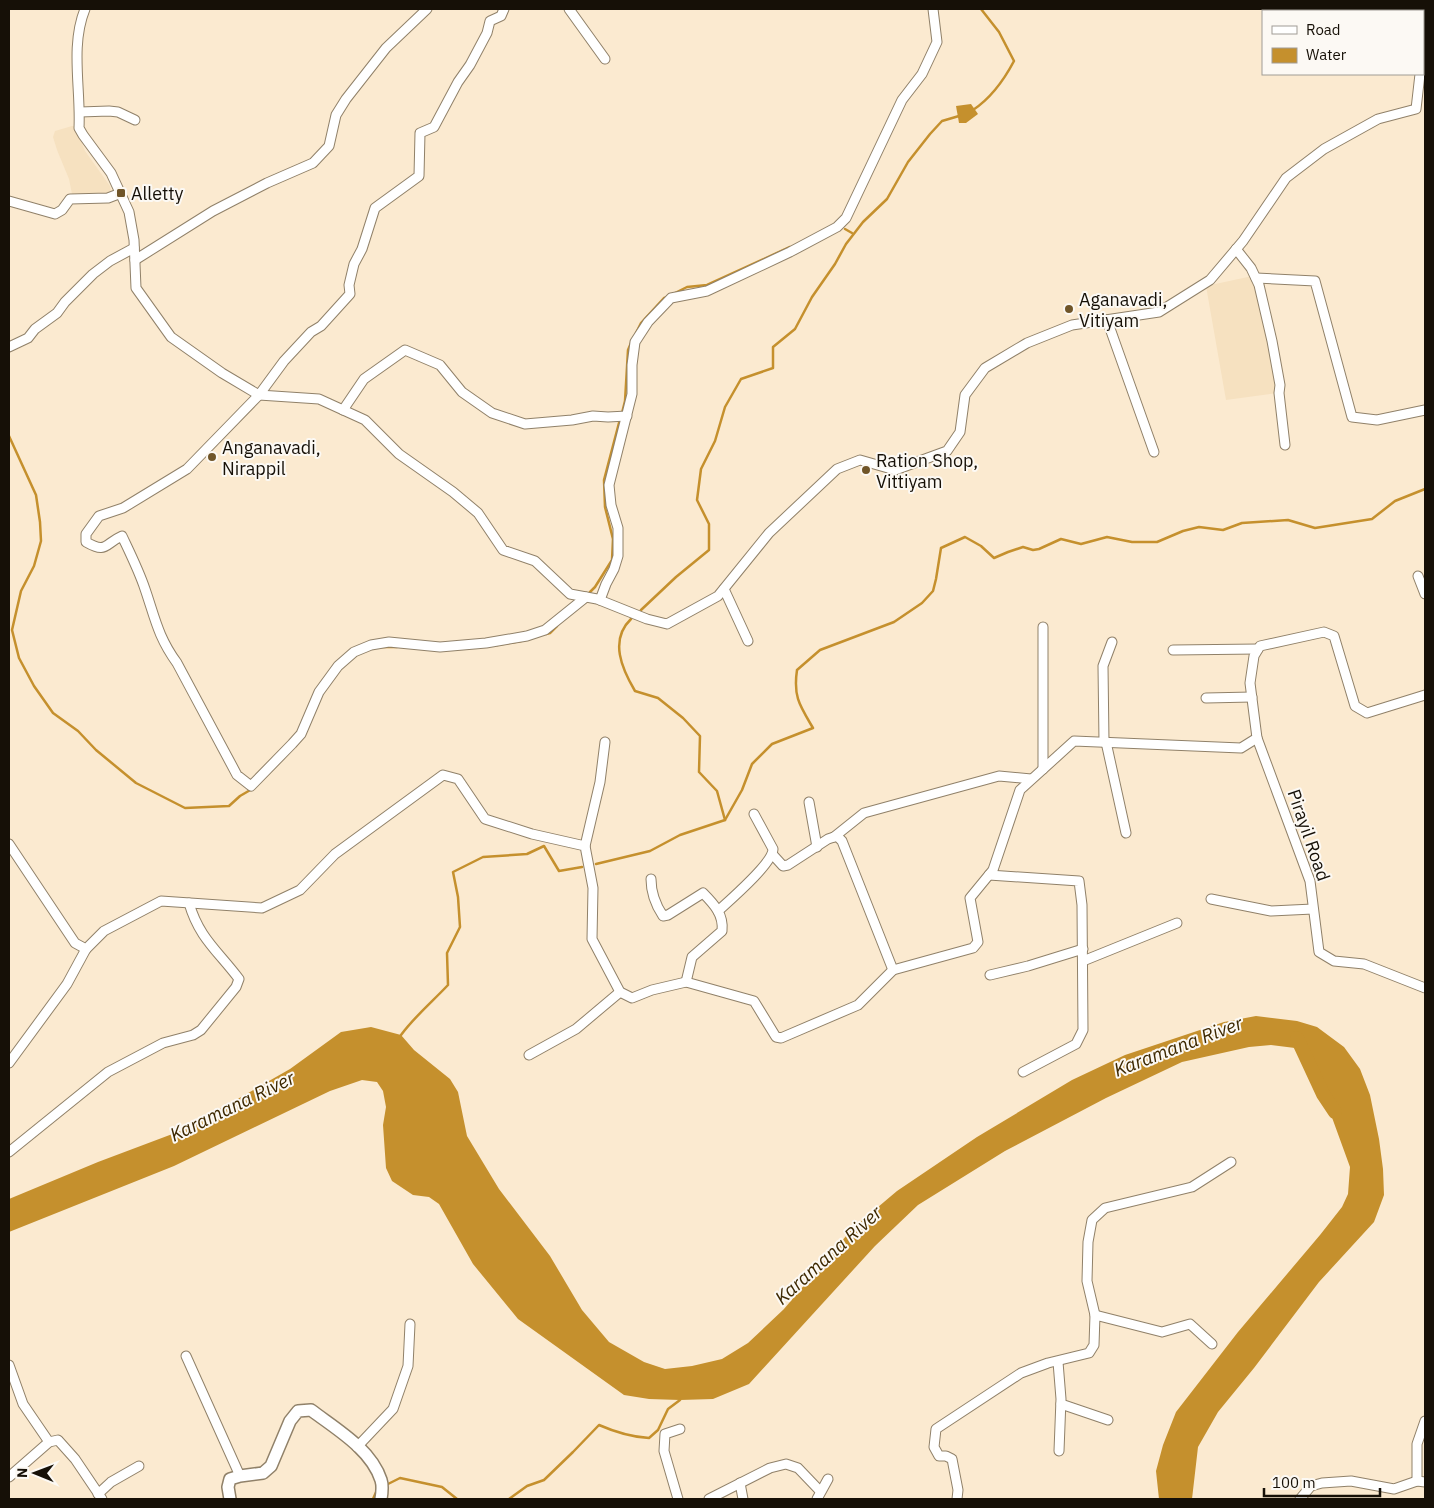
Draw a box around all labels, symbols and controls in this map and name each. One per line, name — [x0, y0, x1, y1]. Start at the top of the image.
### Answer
legend — [1262, 10, 1424, 75]
text: Road — [1306, 20, 1341, 39]
text: Water — [1306, 45, 1347, 64]
place label: Alletty — [131, 182, 184, 205]
marker: Alletty — [115, 187, 127, 199]
place label: Aganavadi, Vitiyam — [1079, 288, 1167, 332]
marker: Aganavadi, Vitiyam — [1063, 303, 1075, 315]
place label: Anganavadi, Nirappil — [222, 436, 321, 480]
place label: Ration Shop, Vittiyam — [876, 449, 978, 493]
marker: Anganavadi, Nirappil — [206, 451, 218, 463]
marker: Ration Shop, Vittiyam — [860, 464, 872, 476]
street label: Pirayil Road — [1283, 786, 1335, 884]
water label: Karamana River — [1110, 1010, 1247, 1082]
water label: Karamana River — [166, 1065, 299, 1147]
water label: Karamana River — [769, 1200, 887, 1309]
north arrow — [10, 1448, 60, 1498]
scale bar — [1264, 1466, 1380, 1498]
text: N — [13, 1468, 31, 1478]
text: 100 m — [1272, 1473, 1316, 1492]

